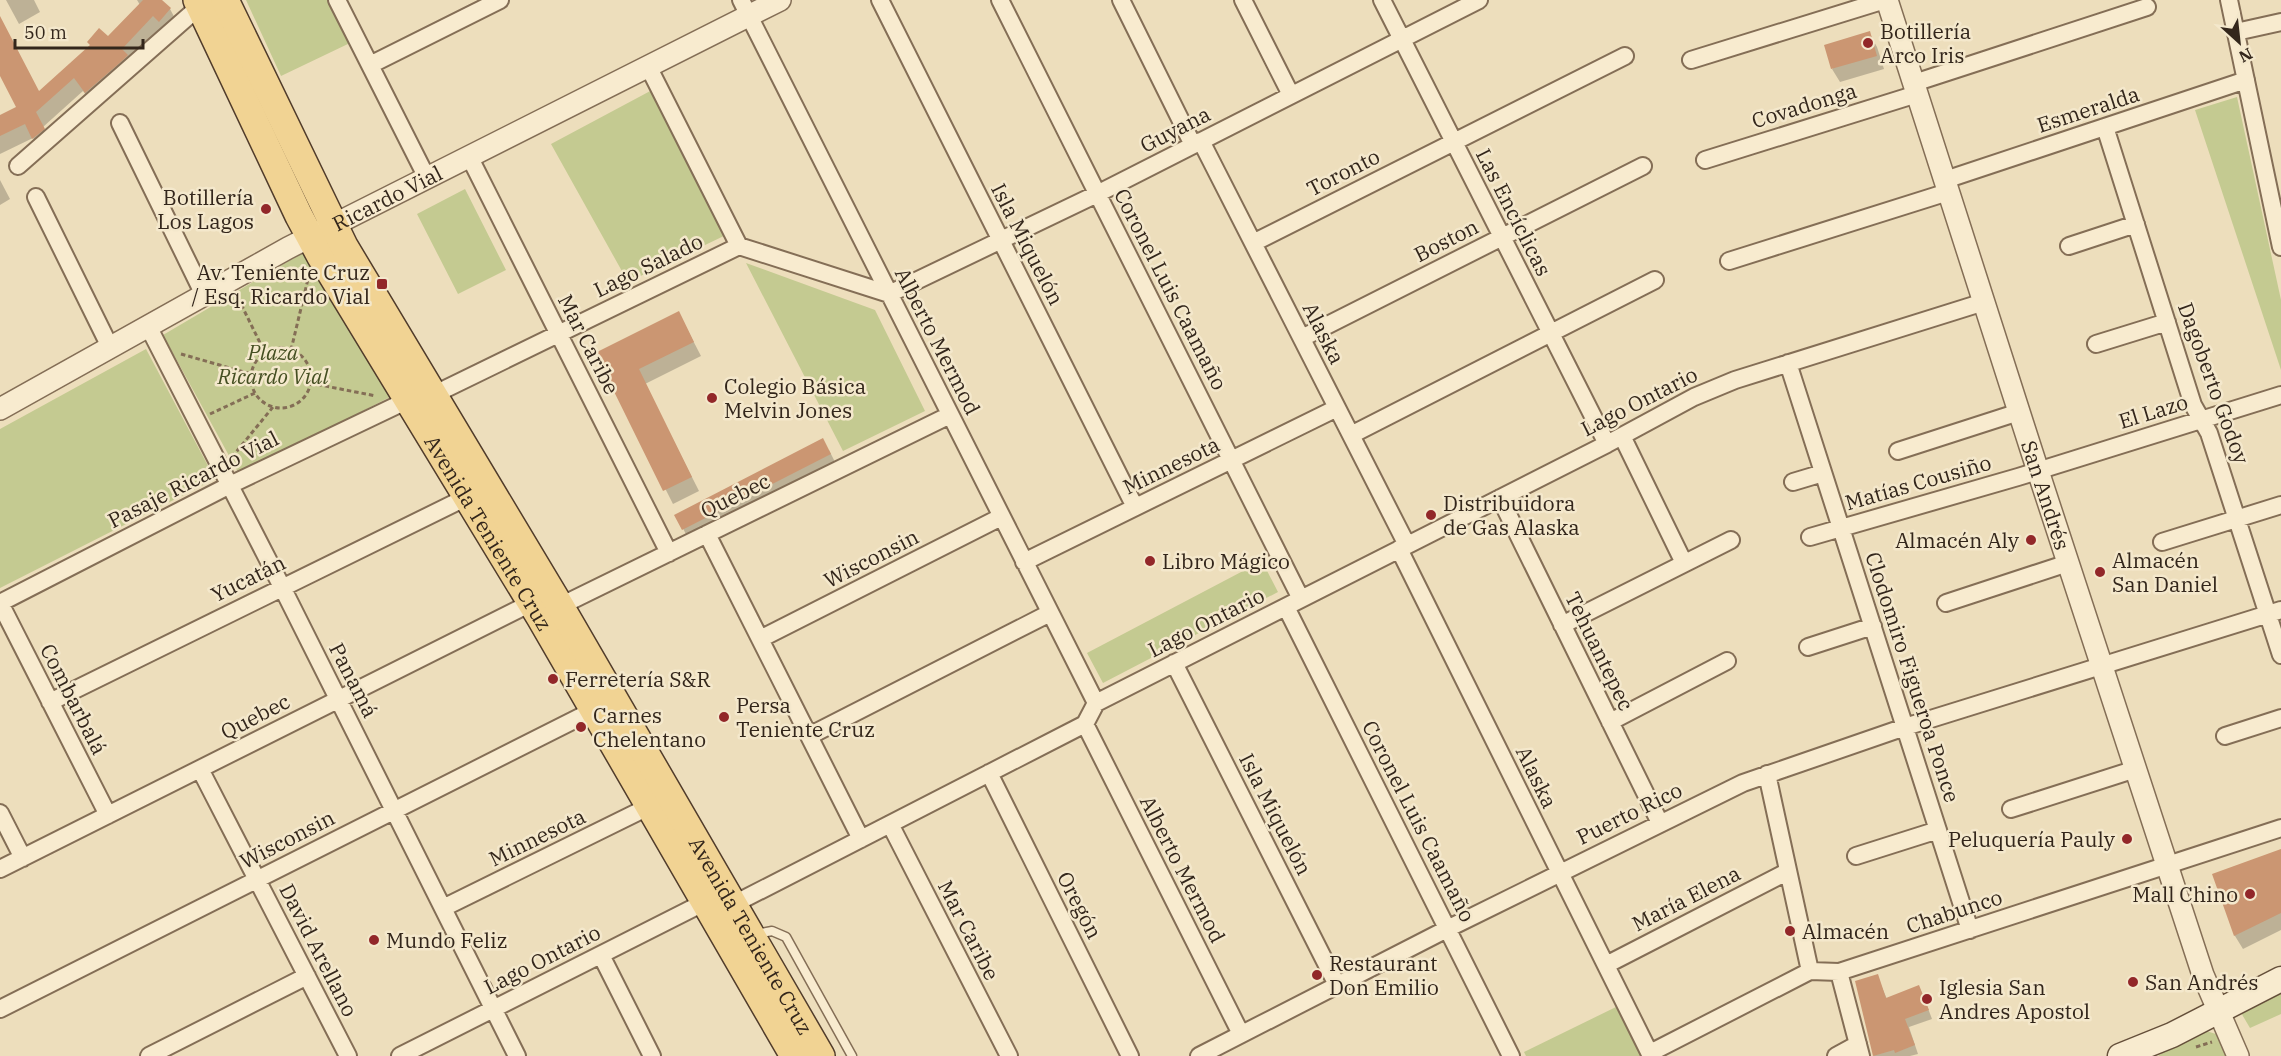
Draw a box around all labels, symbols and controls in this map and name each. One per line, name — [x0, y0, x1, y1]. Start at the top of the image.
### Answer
scale bar — [15, 12, 142, 50]
north arrow — [2209, 12, 2269, 72]
place label: Botillería Arco Iris — [1880, 17, 1971, 69]
text: 50 m — [24, 21, 67, 44]
marker: Botillería Arco Iris — [1861, 36, 1875, 50]
text: N — [2236, 44, 2256, 67]
street label: Covadonga — [1748, 76, 1860, 134]
street label: Esmeralda — [2033, 79, 2143, 139]
street label: Guyana — [1135, 99, 1215, 159]
street label: Toronto — [1302, 142, 1384, 202]
street label: Las Encíclicas — [1470, 143, 1558, 281]
street label: Ricardo Vial — [327, 159, 447, 237]
street label: Isla Miquelón — [985, 178, 1071, 310]
place label: Botillería Los Lagos — [157, 183, 254, 235]
street label: Coronel Luis Caamaño — [1108, 184, 1234, 394]
marker: Botillería Los Lagos — [259, 202, 273, 216]
street label: Boston — [1409, 212, 1483, 268]
street label: Lago Salado — [589, 227, 707, 303]
place label: Av. Teniente Cruz / Esq. Ricardo Vial — [191, 258, 370, 310]
street label: Alberto Mermod — [889, 263, 987, 420]
marker: Av. Teniente Cruz / Esq. Ricardo Vial — [375, 277, 389, 291]
street label: Mar Caribe — [552, 289, 626, 399]
street label: Alaska — [1297, 297, 1351, 369]
street label: Dagoberto Godoy — [2172, 298, 2256, 468]
park label: Plaza Ricardo Vial — [217, 338, 329, 390]
street label: Lago Ontario — [1576, 360, 1702, 442]
place label: Colegio Básica Melvin Jones — [724, 372, 866, 424]
street label: El Lazo — [2115, 387, 2191, 435]
marker: Colegio Básica Melvin Jones — [705, 391, 719, 405]
street label: Pasaje Ricardo Vial — [103, 424, 283, 534]
street label: Avenida Teniente Cruz — [418, 429, 559, 636]
street label: Minnesota — [1118, 430, 1224, 500]
street label: San Andrés — [2015, 437, 2077, 553]
street label: Matías Cousiño — [1842, 448, 1994, 516]
street label: Quebec — [696, 466, 774, 524]
place label: Distribuidora de Gas Alaska — [1443, 489, 1580, 541]
marker: Distribuidora de Gas Alaska — [1424, 508, 1438, 522]
street label: Wisconsin — [819, 522, 923, 594]
place label: Almacén Aly — [1895, 526, 2020, 554]
marker: Almacén Aly — [2024, 533, 2038, 547]
place label: Almacén San Daniel — [2112, 546, 2218, 598]
place label: Libro Mágico — [1162, 547, 1290, 575]
street label: Yucatán — [206, 548, 290, 608]
street label: Clodomiro Figueroa Ponce — [1859, 548, 1967, 806]
marker: Libro Mágico — [1143, 554, 1157, 568]
marker: Almacén San Daniel — [2093, 565, 2107, 579]
street label: Lago Ontario — [1143, 581, 1269, 663]
street label: Tehuantepec — [1559, 587, 1641, 715]
street label: Panamá — [323, 638, 385, 722]
street label: Combarbalá — [34, 639, 114, 759]
place label: Ferretería S&R — [565, 665, 711, 693]
marker: Ferretería S&R — [546, 672, 560, 686]
street label: Quebec — [216, 687, 294, 745]
place label: Persa Teniente Cruz — [736, 691, 875, 743]
place label: Carnes Chelentano — [593, 701, 706, 753]
marker: Persa Teniente Cruz — [717, 710, 731, 724]
street label: Coronel Luis Caamaño — [1356, 716, 1482, 926]
marker: Carnes Chelentano — [574, 720, 588, 734]
street label: Alaska — [1510, 741, 1564, 813]
street label: Isla Miquelón — [1233, 748, 1319, 880]
street label: Puerto Rico — [1572, 775, 1686, 851]
street label: Alberto Mermod — [1134, 791, 1232, 948]
street label: Minnesota — [484, 802, 590, 872]
street label: Wisconsin — [235, 803, 339, 875]
place label: Peluquería Pauly — [1948, 825, 2116, 853]
street label: Avenida Teniente Cruz — [683, 831, 820, 1040]
marker: Peluquería Pauly — [2120, 832, 2134, 846]
street label: María Elena — [1627, 859, 1745, 937]
street label: Oregón — [1051, 866, 1109, 944]
street label: Mar Caribe — [932, 875, 1006, 985]
street label: David Arellano — [273, 879, 365, 1021]
place label: Mall Chino — [2132, 880, 2238, 908]
street label: Chabunco — [1902, 882, 2006, 940]
marker: Mall Chino — [2243, 887, 2257, 901]
place label: Almacén — [1802, 917, 1889, 945]
street label: Lago Ontario — [479, 918, 605, 1000]
marker: Almacén — [1783, 924, 1797, 938]
place label: Mundo Feliz — [386, 926, 507, 954]
marker: Mundo Feliz — [367, 933, 381, 947]
place label: Restaurant Don Emilio — [1329, 949, 1439, 1001]
marker: Restaurant Don Emilio — [1310, 968, 1324, 982]
place label: San Andrés — [2145, 968, 2259, 996]
place label: Iglesia San Andres Apostol — [1939, 973, 2090, 1025]
marker: San Andrés — [2126, 975, 2140, 989]
marker: Iglesia San Andres Apostol — [1920, 992, 1934, 1006]

